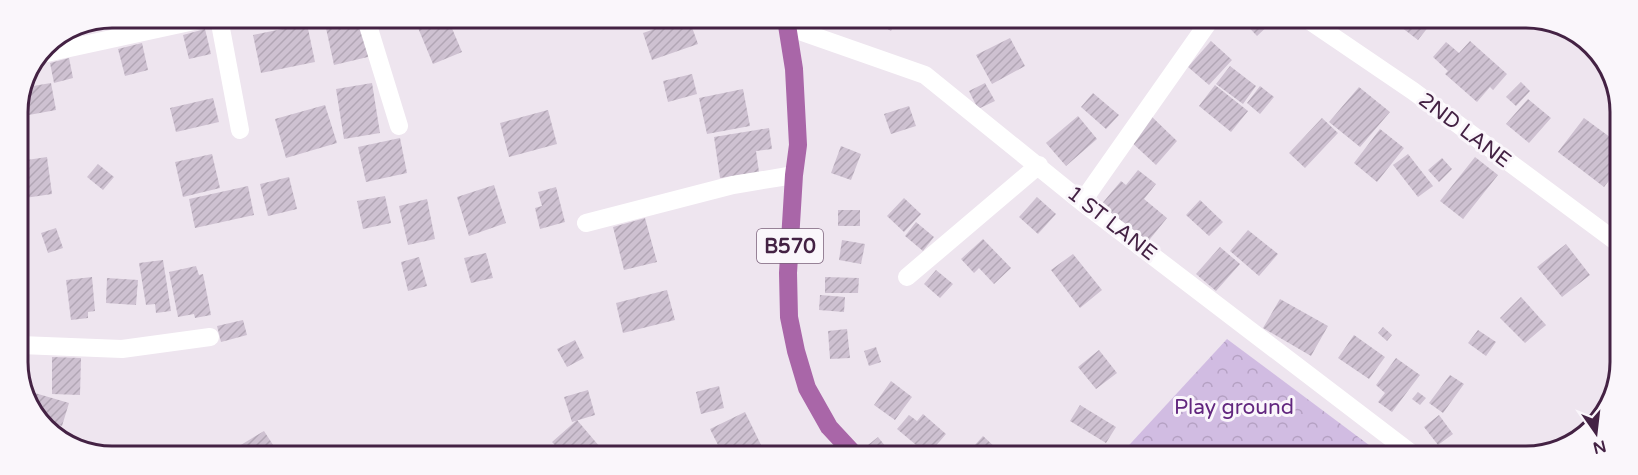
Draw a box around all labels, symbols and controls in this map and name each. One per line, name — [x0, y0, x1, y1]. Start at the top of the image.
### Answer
street label: 2ND LANE — [1414, 88, 1516, 173]
street label: 1 ST LANE — [1062, 181, 1161, 266]
road number: B570 — [757, 229, 823, 263]
park label: Play ground — [1174, 395, 1294, 420]
north arrow — [1566, 403, 1626, 463]
text: N — [1591, 435, 1608, 458]

